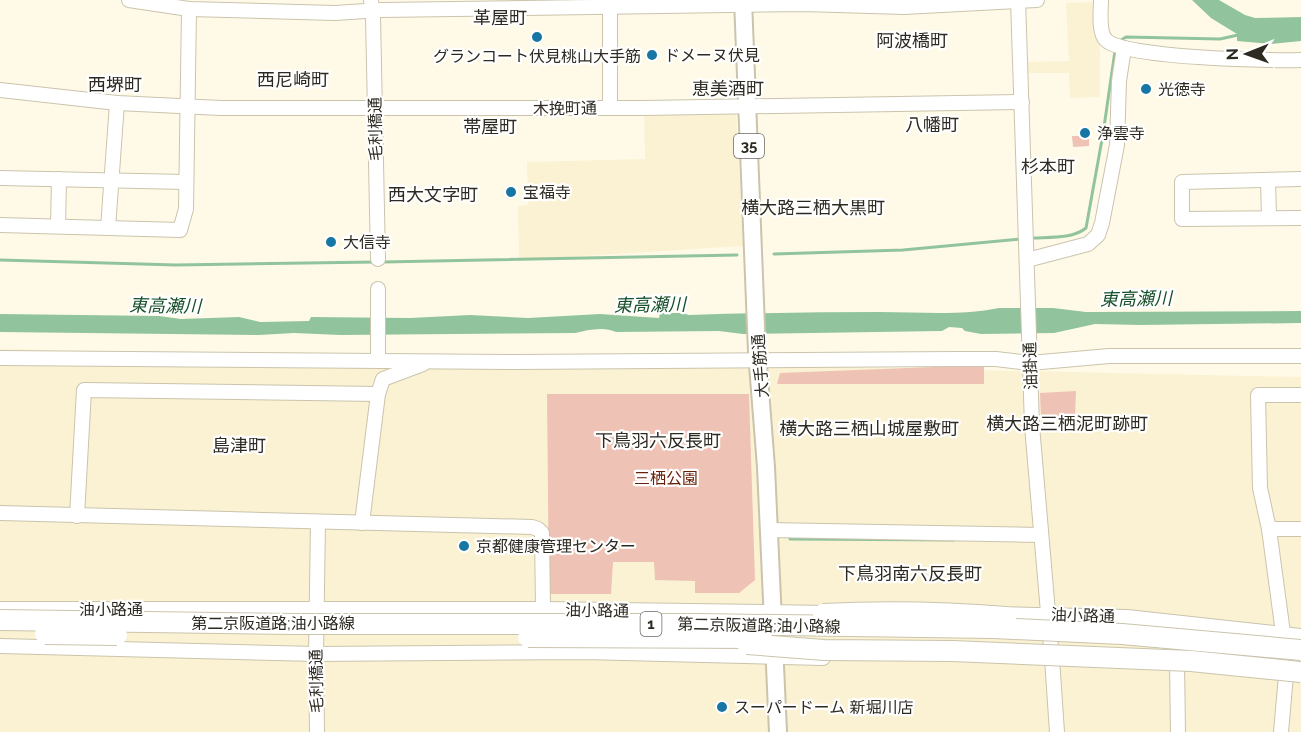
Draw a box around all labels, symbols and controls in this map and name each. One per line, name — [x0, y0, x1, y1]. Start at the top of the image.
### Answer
district label: 革屋町 — [473, 7, 527, 28]
north arrow — [1217, 24, 1277, 84]
marker: グランコート伏見桃山大手筋 — [530, 30, 544, 44]
district label: 阿波橋町 — [876, 30, 948, 51]
place label: ドメーヌ伏見 — [664, 46, 760, 65]
place label: グランコート伏見桃山大手筋 — [433, 47, 641, 66]
marker: ドメーヌ伏見 — [645, 48, 659, 62]
text: N — [1223, 48, 1242, 61]
district label: 西尼崎町 — [257, 69, 329, 90]
district label: 西堺町 — [88, 74, 142, 95]
district label: 恵美酒町 — [692, 78, 764, 99]
place label: 光徳寺 — [1158, 80, 1206, 99]
marker: 光徳寺 — [1139, 82, 1153, 96]
street label: 毛利橋通 — [365, 97, 386, 161]
street label: 木挽町通 — [533, 98, 597, 119]
district label: 八幡町 — [905, 114, 959, 135]
district label: 帯屋町 — [463, 116, 517, 137]
place label: 浄雲寺 — [1097, 124, 1145, 143]
marker: 浄雲寺 — [1078, 126, 1092, 140]
road number: 35 — [734, 134, 764, 158]
district label: 杉本町 — [1021, 156, 1075, 177]
place label: 宝福寺 — [523, 183, 571, 202]
district label: 西大文字町 — [388, 184, 478, 205]
marker: 宝福寺 — [504, 185, 518, 199]
district label: 横大路三栖大黒町 — [741, 197, 885, 218]
place label: 大信寺 — [343, 233, 391, 252]
marker: 大信寺 — [324, 235, 338, 249]
water label: 東高瀬川 — [1100, 287, 1174, 310]
water label: 東高瀬川 — [614, 293, 688, 316]
water label: 東高瀬川 — [129, 294, 203, 317]
street label: 大手筋通 — [749, 333, 772, 399]
street label: 油掛通 — [1020, 342, 1041, 390]
district label: 横大路三栖泥町跡町 — [986, 413, 1148, 434]
district label: 横大路三栖山城屋敷町 — [779, 418, 959, 439]
district label: 下鳥羽六反長町 — [595, 430, 721, 451]
district label: 島津町 — [212, 435, 266, 456]
park label: 三栖公園 — [634, 469, 698, 488]
place label: 京都健康管理センター — [476, 537, 636, 556]
marker: 京都健康管理センター — [457, 539, 471, 553]
district label: 下鳥羽南六反長町 — [838, 563, 982, 584]
street label: 油小路通 — [79, 600, 143, 619]
street label: 油小路通 — [565, 600, 629, 621]
street label: 油小路通 — [1051, 605, 1115, 626]
road number: 1 — [640, 612, 662, 636]
street label: 第二京阪道路;油小路線 — [191, 614, 355, 633]
street label: 第二京阪道路;油小路線 — [677, 615, 841, 636]
street label: 毛利橋通 — [306, 649, 327, 713]
place label: スーパードーム 新堀川店 — [734, 698, 913, 717]
marker: スーパードーム 新堀川店 — [715, 700, 729, 714]

